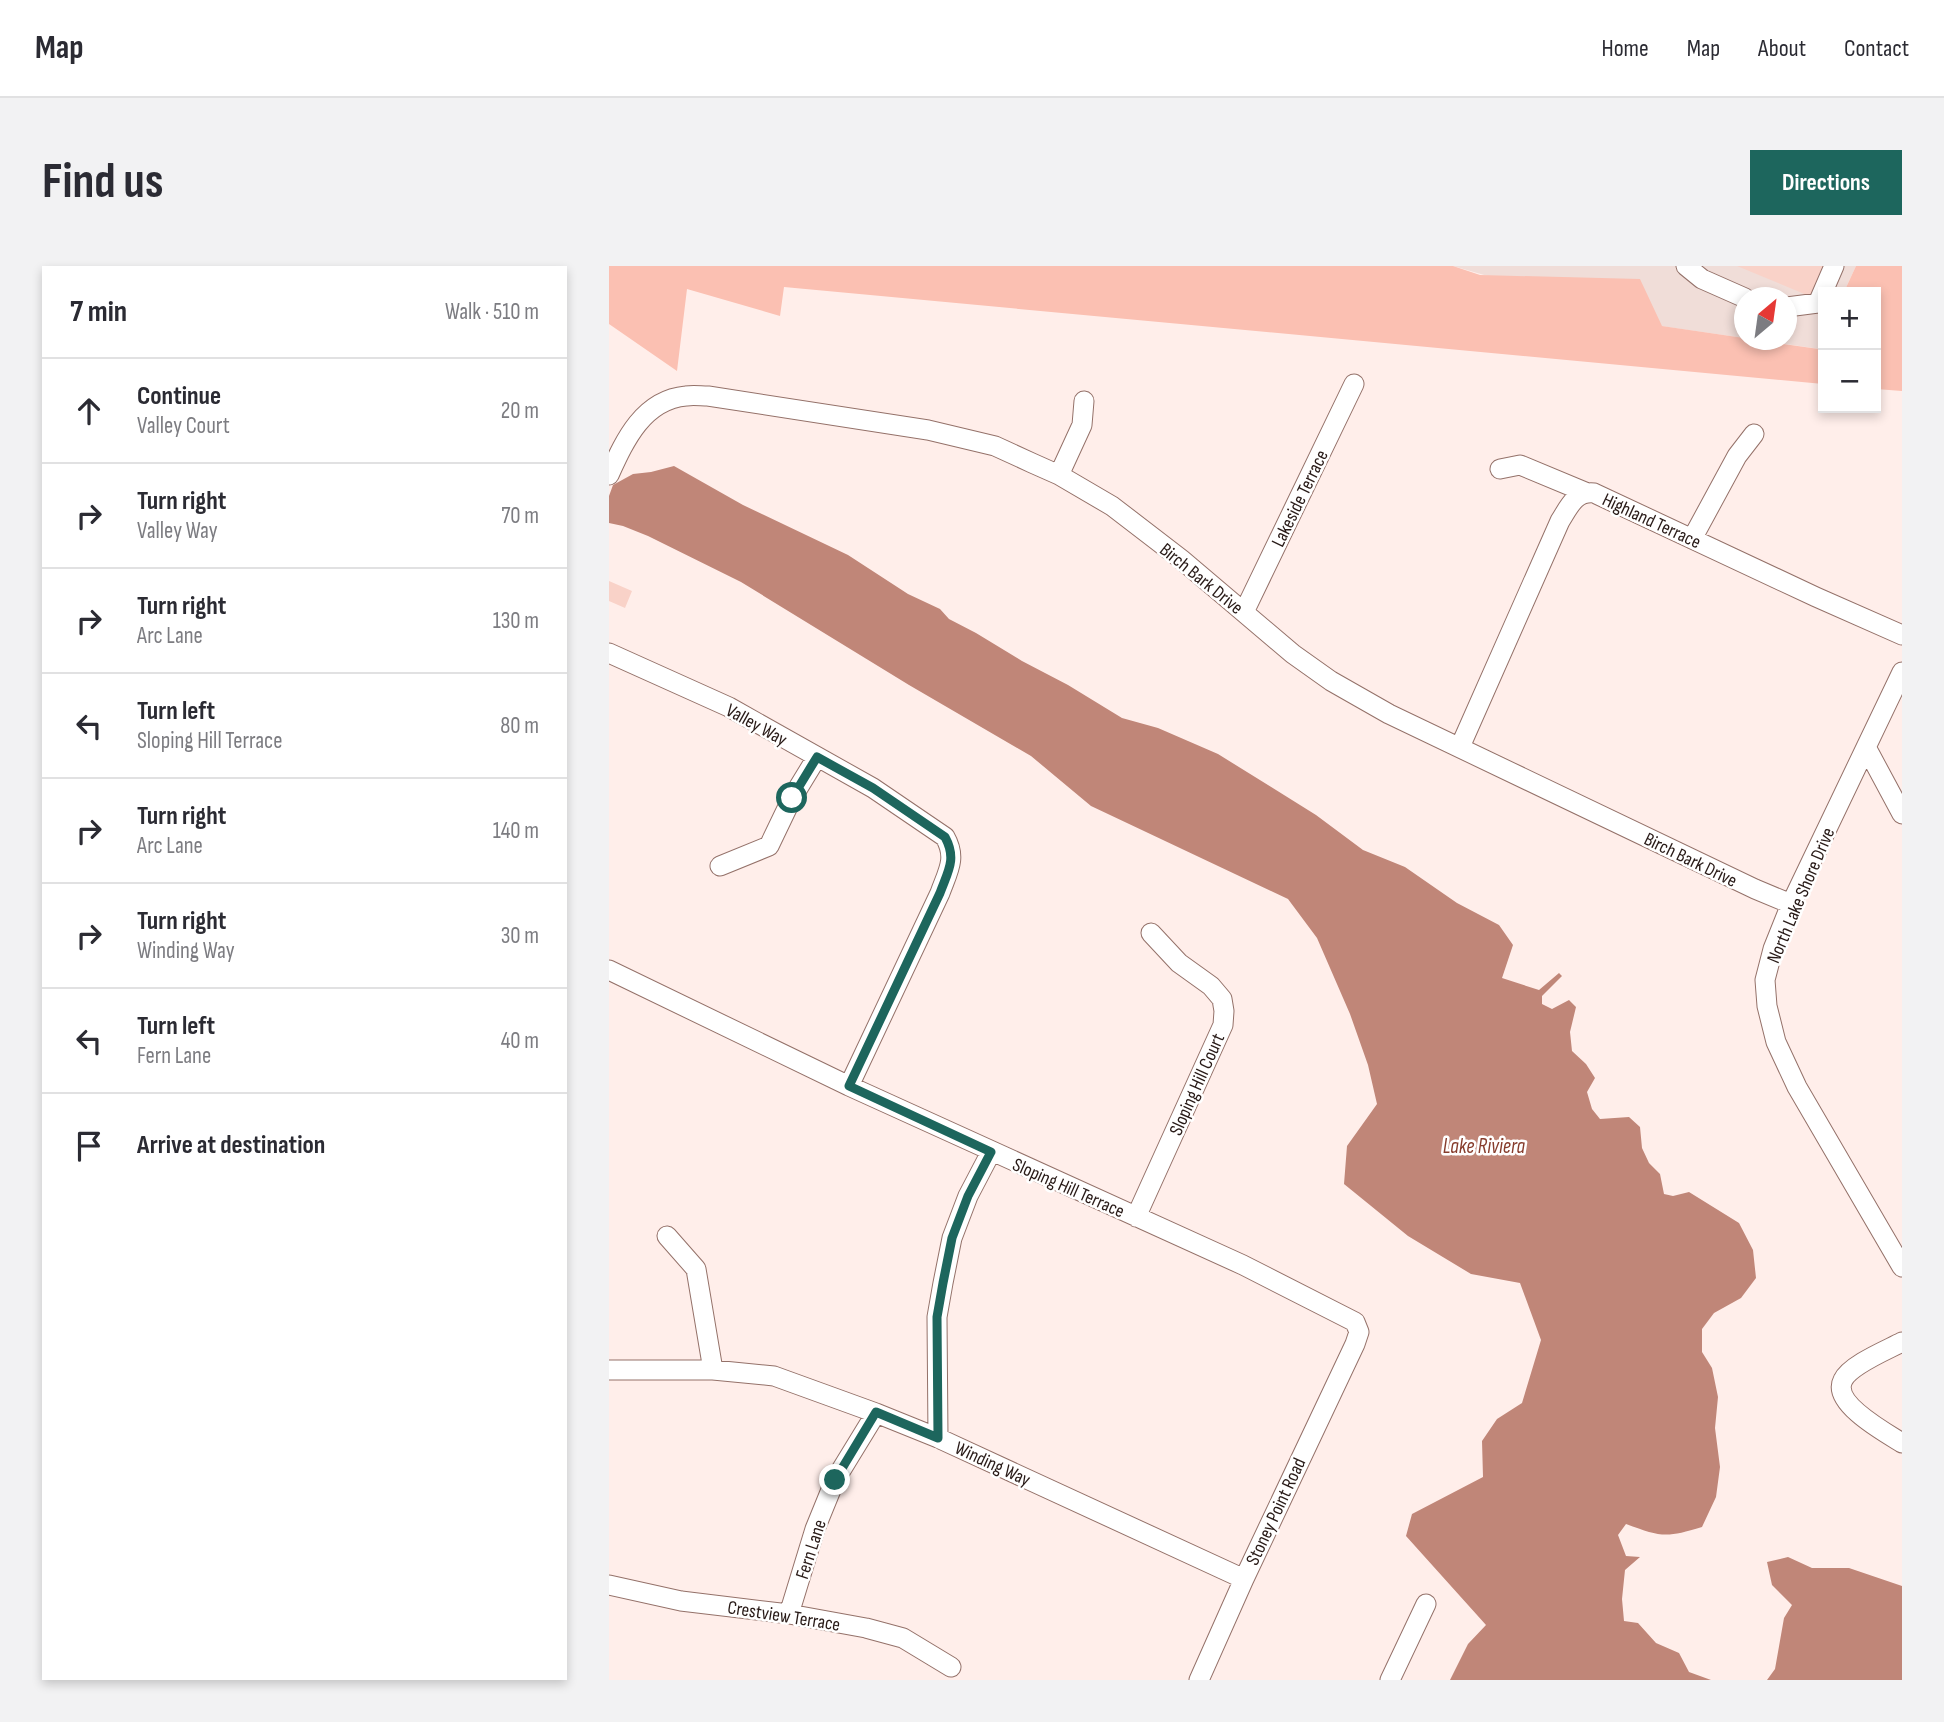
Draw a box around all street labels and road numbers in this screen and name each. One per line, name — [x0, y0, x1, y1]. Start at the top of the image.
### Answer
street label: Lakeside Terrace — [1267, 446, 1334, 551]
street label: Highland Terrace — [1598, 489, 1704, 554]
street label: Birch Bark Drive — [1155, 539, 1247, 620]
street label: Valley Way — [722, 699, 792, 752]
street label: North Lake Shore Drive — [1762, 824, 1840, 967]
street label: Birch Bark Drive — [1640, 828, 1741, 893]
street label: Sloping Hill Court — [1165, 1030, 1230, 1139]
street label: Sloping Hill Terrace — [1009, 1153, 1128, 1223]
street label: Winding Way — [951, 1437, 1034, 1492]
street label: Stoney Point Road — [1241, 1454, 1311, 1569]
street label: Fern Lane — [791, 1517, 832, 1582]
street label: Crestview Terrace — [726, 1596, 842, 1637]

